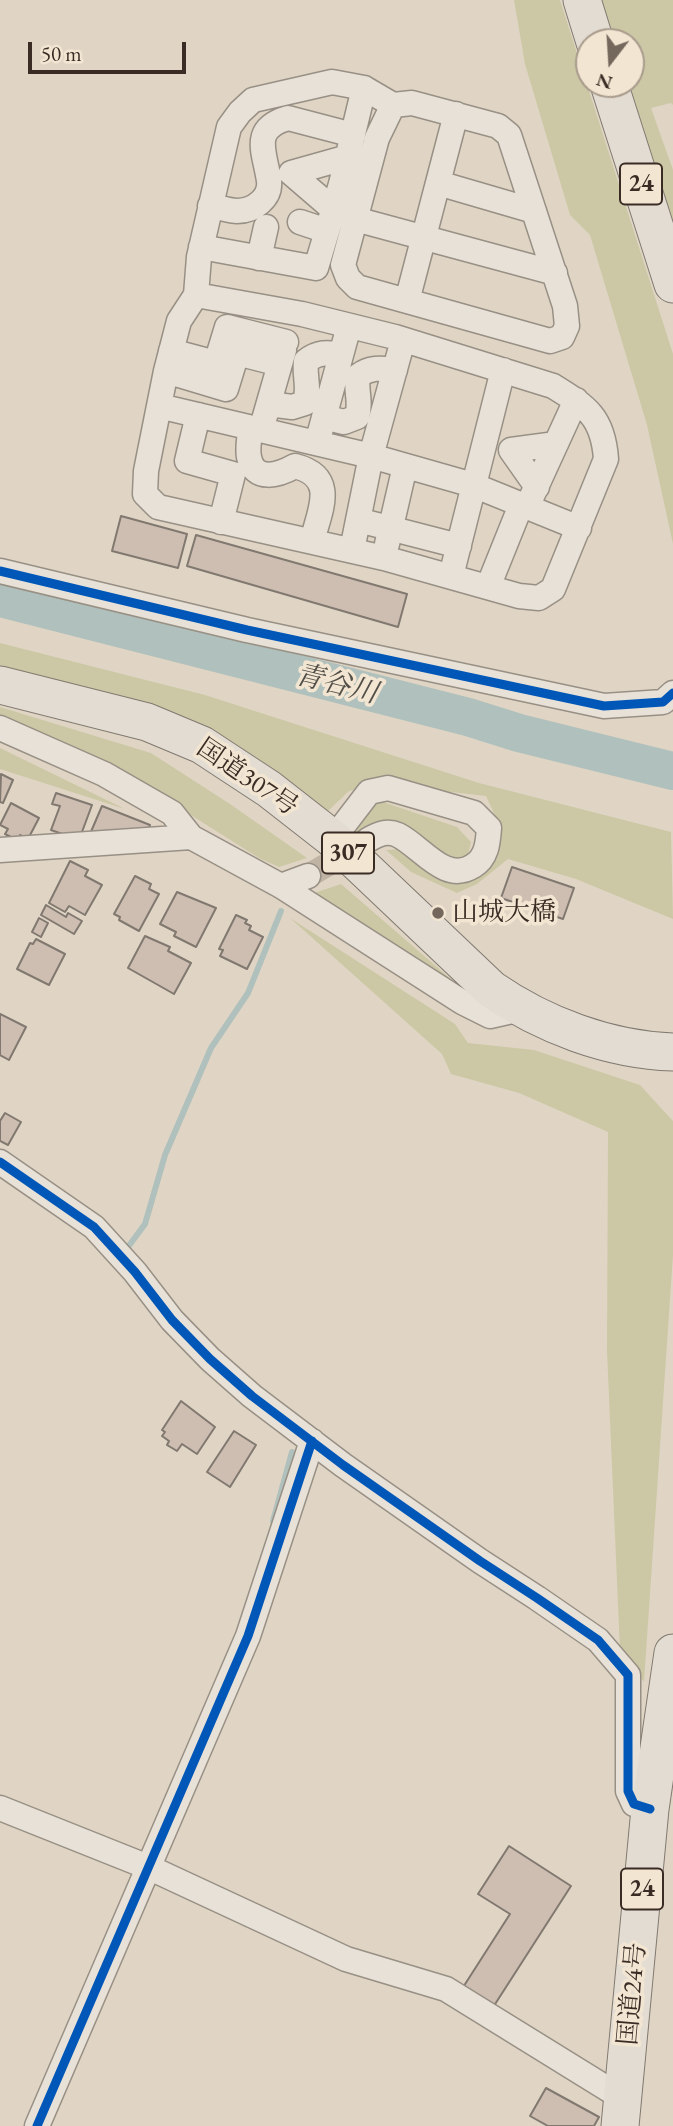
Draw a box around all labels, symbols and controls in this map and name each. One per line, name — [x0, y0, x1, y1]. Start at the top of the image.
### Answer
scale bar — [32, 28, 189, 72]
north arrow — [575, 28, 645, 98]
text: 50 m — [41, 40, 82, 67]
text: N — [593, 67, 615, 96]
road number: 24 — [620, 164, 662, 204]
water label: 青谷川 — [291, 659, 381, 711]
street label: 国道307号 — [190, 733, 304, 823]
road number: 307 — [322, 832, 374, 874]
place label: 山城大橋 — [452, 897, 556, 929]
marker: 山城大橋 — [430, 905, 446, 921]
road number: 24 — [621, 1868, 663, 1910]
street label: 国道24号 — [613, 1941, 653, 2047]

